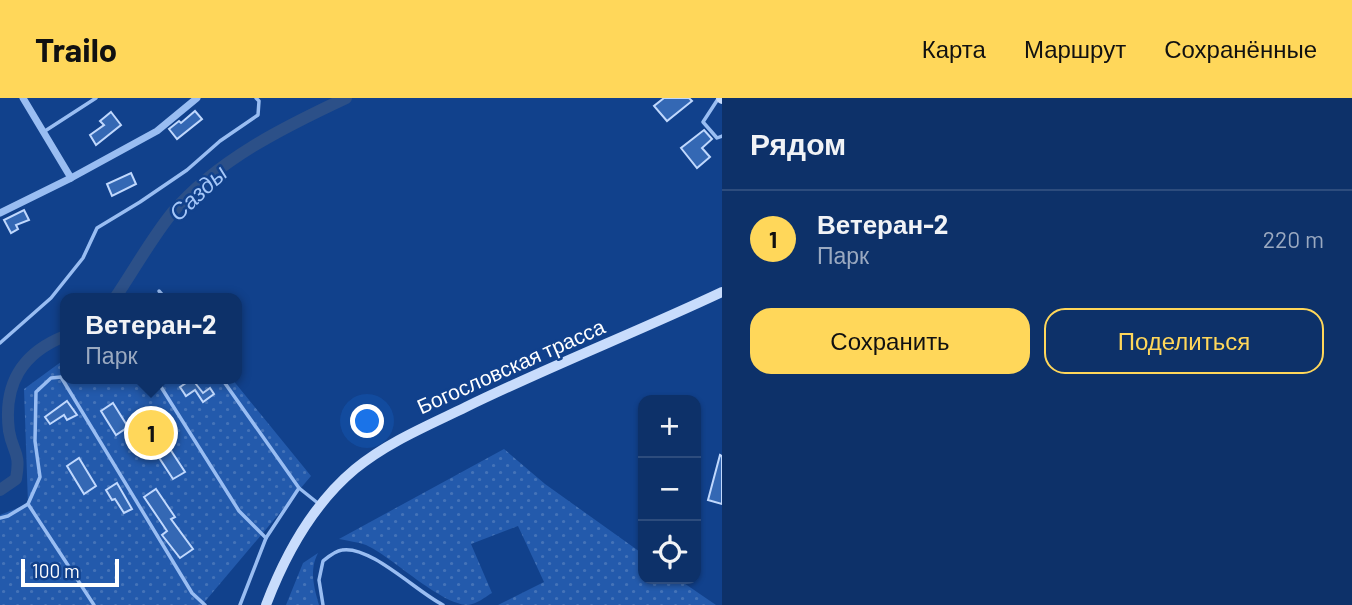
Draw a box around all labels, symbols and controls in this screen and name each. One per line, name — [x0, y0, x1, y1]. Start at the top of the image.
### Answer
text: Trailo — [35, 29, 117, 69]
text: Карта — [922, 34, 986, 63]
text: Маршрут — [1024, 34, 1126, 63]
text: Сохранённые — [1164, 34, 1317, 63]
text: Рядом — [750, 125, 846, 161]
water label: Сазды — [162, 158, 232, 226]
text: Ветеран-2 — [817, 208, 948, 239]
text: 1 — [769, 225, 777, 253]
text: 220 m — [1263, 225, 1324, 253]
text: Парк — [817, 241, 869, 269]
popup — [60, 293, 242, 384]
text: Ветеран-2 — [85, 308, 217, 339]
button: Сохранить — [750, 308, 1030, 374]
button: Поделиться — [1044, 308, 1324, 374]
street label: Богословская трасса — [413, 313, 608, 418]
text: Парк — [85, 341, 138, 369]
map controls — [638, 395, 701, 584]
button: + — [638, 395, 701, 458]
your location — [350, 404, 384, 438]
pin: 1 — [128, 407, 174, 459]
button: − — [638, 458, 701, 521]
button: locate — [638, 521, 701, 584]
scale bar — [21, 556, 119, 588]
text: 100 m — [32, 559, 80, 582]

